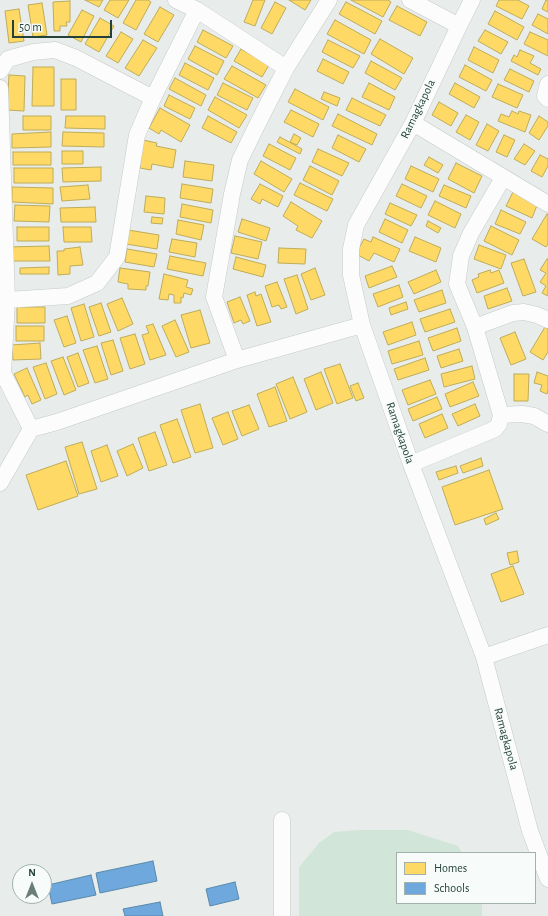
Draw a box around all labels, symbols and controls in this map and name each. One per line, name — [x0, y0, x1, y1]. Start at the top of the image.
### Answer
scale bar — [14, 12, 114, 38]
text: 50 m — [19, 21, 42, 33]
street label: Ramagkapola — [397, 77, 439, 141]
street label: Ramagkapola — [383, 400, 417, 466]
street label: Ramagkapola — [491, 706, 521, 772]
legend — [396, 852, 536, 904]
text: Homes — [434, 862, 467, 874]
north arrow — [12, 864, 52, 904]
text: N — [28, 867, 36, 878]
text: Schools — [434, 882, 469, 894]

